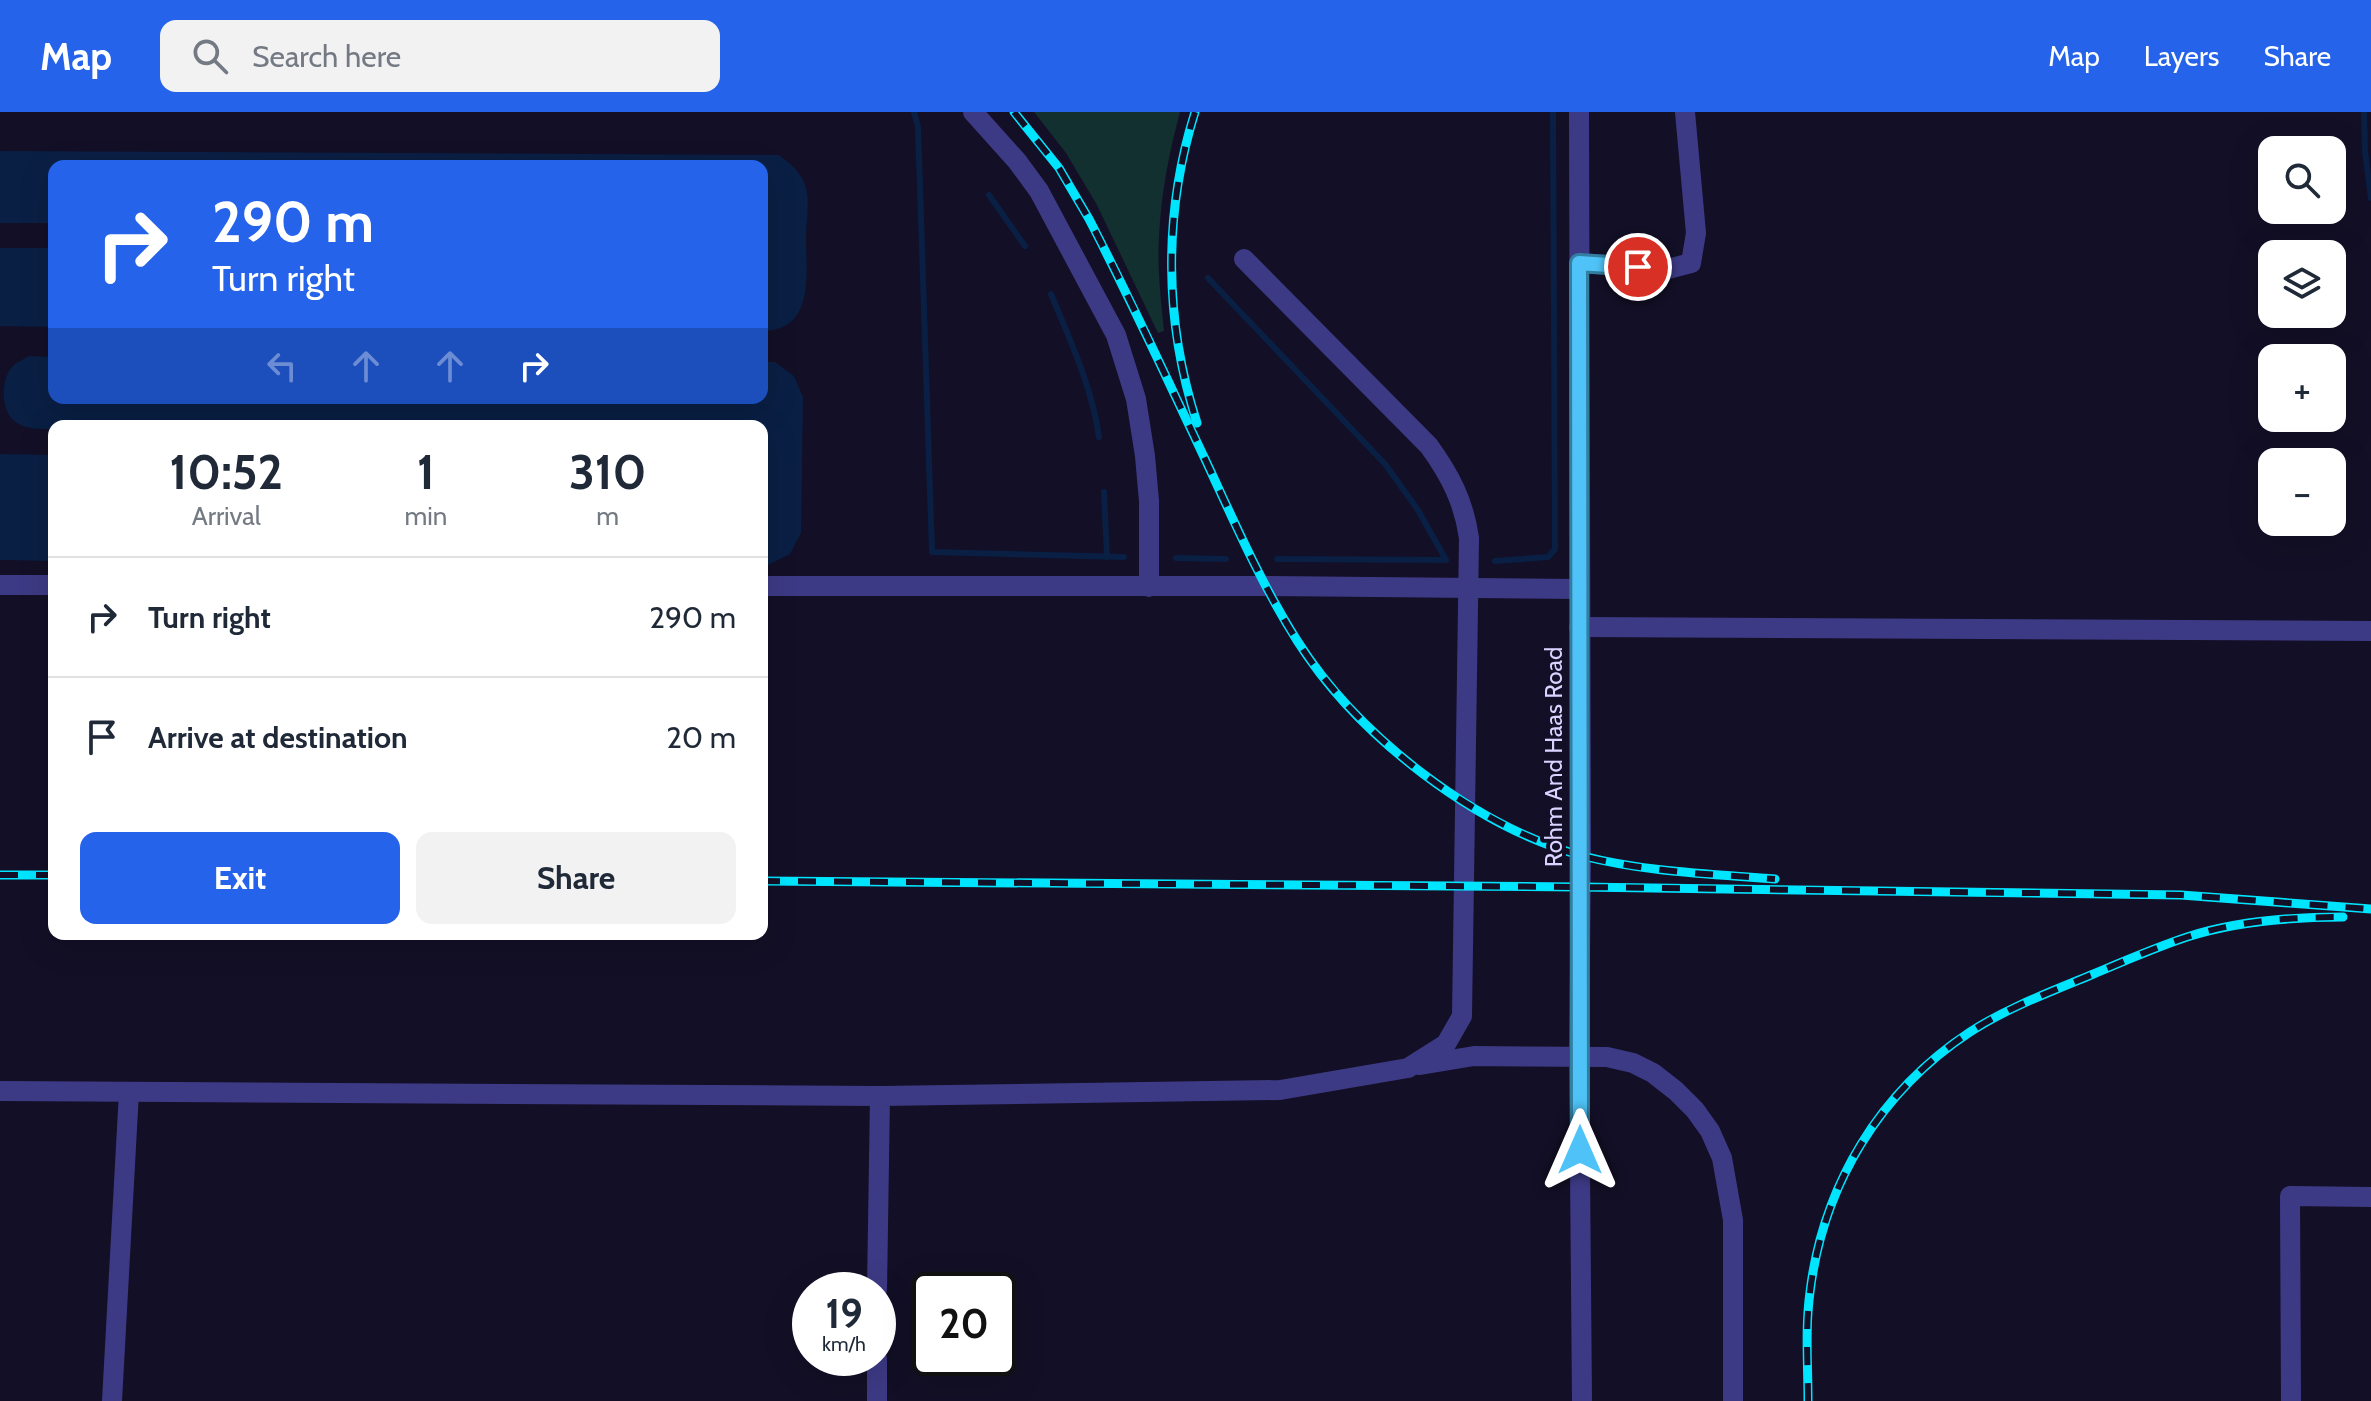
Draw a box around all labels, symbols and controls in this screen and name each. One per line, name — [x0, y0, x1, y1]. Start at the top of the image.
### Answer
search box — [160, 20, 720, 92]
text: Map — [40, 33, 112, 80]
icon: search — [188, 34, 232, 78]
text: Search here — [252, 38, 401, 75]
text: Map — [2048, 39, 2100, 73]
text: Layers — [2144, 39, 2219, 73]
text: Share — [2263, 39, 2331, 73]
map controls — [2258, 136, 2346, 536]
button: search — [2258, 136, 2346, 224]
text: 290 m — [212, 188, 374, 256]
icon: right — [80, 192, 184, 296]
pin — [1604, 233, 1672, 301]
button: layers — [2258, 240, 2346, 328]
icon: arrive — [1616, 245, 1660, 289]
text: Turn right — [212, 256, 355, 300]
icon: left — [260, 344, 304, 388]
icon: ahead — [344, 344, 388, 388]
icon: ahead — [428, 344, 472, 388]
icon: right — [512, 344, 556, 388]
button: + — [2258, 344, 2346, 432]
text: 10:52 — [170, 443, 283, 501]
text: 1 — [417, 443, 435, 501]
text: 310 — [569, 443, 646, 501]
button: − — [2258, 448, 2346, 536]
text: Arrival — [192, 500, 261, 532]
text: min — [405, 500, 447, 532]
text: m — [596, 500, 619, 532]
icon: right — [80, 595, 124, 639]
text: Turn right — [148, 599, 271, 636]
text: 290 m — [649, 599, 736, 636]
street label: Rohm And Haas Road — [1539, 647, 1568, 867]
icon: arrive — [80, 715, 124, 759]
text: Arrive at destination — [148, 719, 408, 756]
text: 20 m — [666, 719, 736, 756]
button: Exit — [80, 832, 400, 924]
button: Share — [416, 832, 736, 924]
position arrow — [1538, 1108, 1622, 1192]
speed limit sign: 20 — [912, 1272, 1016, 1376]
text: 19 — [825, 1289, 863, 1338]
text: km/h — [822, 1332, 866, 1356]

